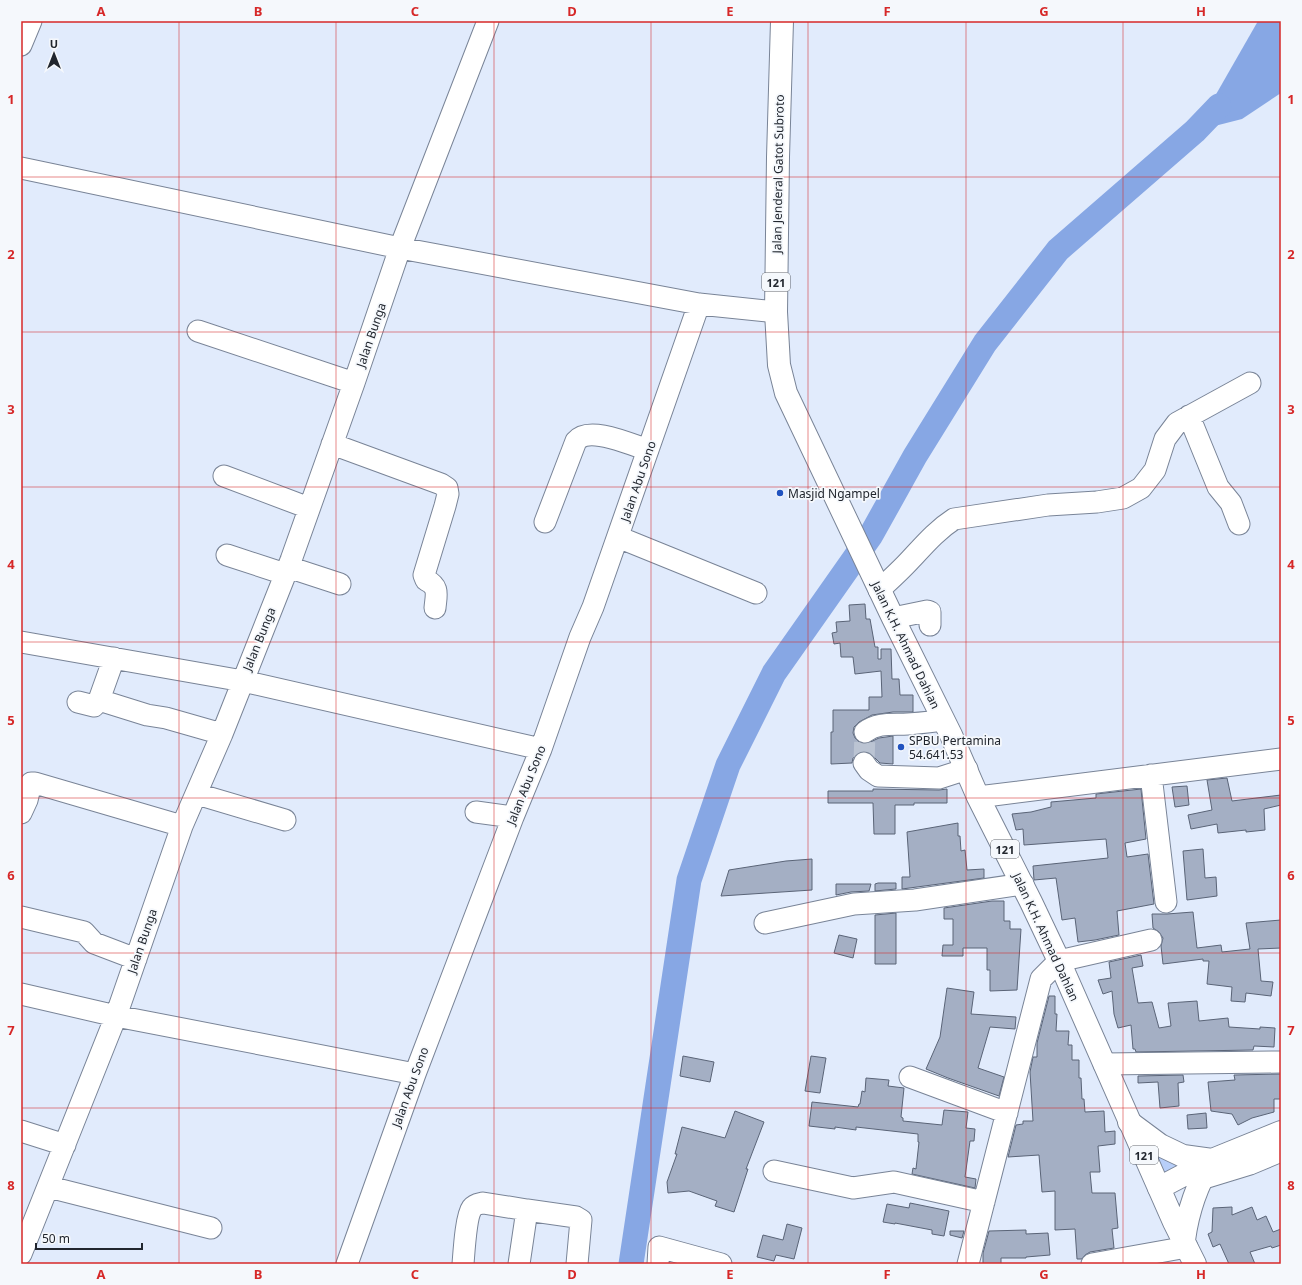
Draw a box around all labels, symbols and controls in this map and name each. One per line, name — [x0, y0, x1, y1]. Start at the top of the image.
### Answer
text: A — [97, 2, 106, 20]
text: B — [254, 2, 262, 20]
text: C — [411, 2, 419, 20]
text: D — [567, 2, 577, 20]
text: E — [726, 2, 734, 20]
text: F — [883, 2, 891, 20]
text: G — [1039, 2, 1049, 20]
text: H — [1196, 2, 1206, 20]
north arrow — [34, 34, 74, 74]
text: U — [50, 36, 58, 51]
text: 1 — [7, 90, 15, 108]
text: 1 — [1287, 90, 1295, 108]
street label: Jalan Jenderal Gatot Subroto — [768, 94, 788, 255]
text: 2 — [7, 245, 15, 263]
text: 2 — [1287, 245, 1295, 263]
road number: 121 — [762, 273, 790, 291]
street label: Jalan Bunga — [352, 300, 390, 370]
text: 3 — [7, 400, 15, 418]
text: 3 — [1287, 400, 1295, 418]
street label: Jalan Abu Sono — [616, 438, 660, 525]
place label: Masjid Ngampel — [788, 485, 880, 502]
marker: Masjid Ngampel — [775, 488, 785, 498]
text: 4 — [7, 555, 15, 573]
text: 4 — [1287, 555, 1295, 573]
street label: Jalan K.H. Ahmad Dahlan — [867, 577, 944, 712]
street label: Jalan Bunga — [238, 605, 279, 674]
text: 5 — [7, 711, 15, 729]
text: 5 — [1287, 711, 1295, 729]
place label: SPBU Pertamina 54.641.53 — [909, 732, 1001, 763]
marker: SPBU Pertamina 54.641.53 — [896, 742, 906, 752]
street label: Jalan Abu Sono — [502, 743, 550, 828]
road number: 121 — [991, 840, 1019, 858]
text: 6 — [7, 866, 15, 884]
text: 6 — [1287, 866, 1295, 884]
street label: Jalan K.H. Ahmad Dahlan — [1008, 869, 1083, 1004]
street label: Jalan Bunga — [123, 906, 161, 976]
text: 7 — [7, 1021, 15, 1039]
text: 7 — [1287, 1021, 1295, 1039]
street label: Jalan Abu Sono — [387, 1044, 432, 1131]
road number: 121 — [1130, 1146, 1158, 1164]
text: 8 — [7, 1176, 15, 1194]
text: 8 — [1287, 1176, 1295, 1194]
scale bar — [36, 1225, 142, 1251]
text: 50 m — [42, 1230, 70, 1247]
text: A — [97, 1265, 106, 1283]
text: B — [254, 1265, 262, 1283]
text: C — [411, 1265, 419, 1283]
text: D — [567, 1265, 577, 1283]
text: E — [726, 1265, 734, 1283]
text: F — [883, 1265, 891, 1283]
text: G — [1039, 1265, 1049, 1283]
text: H — [1196, 1265, 1206, 1283]

